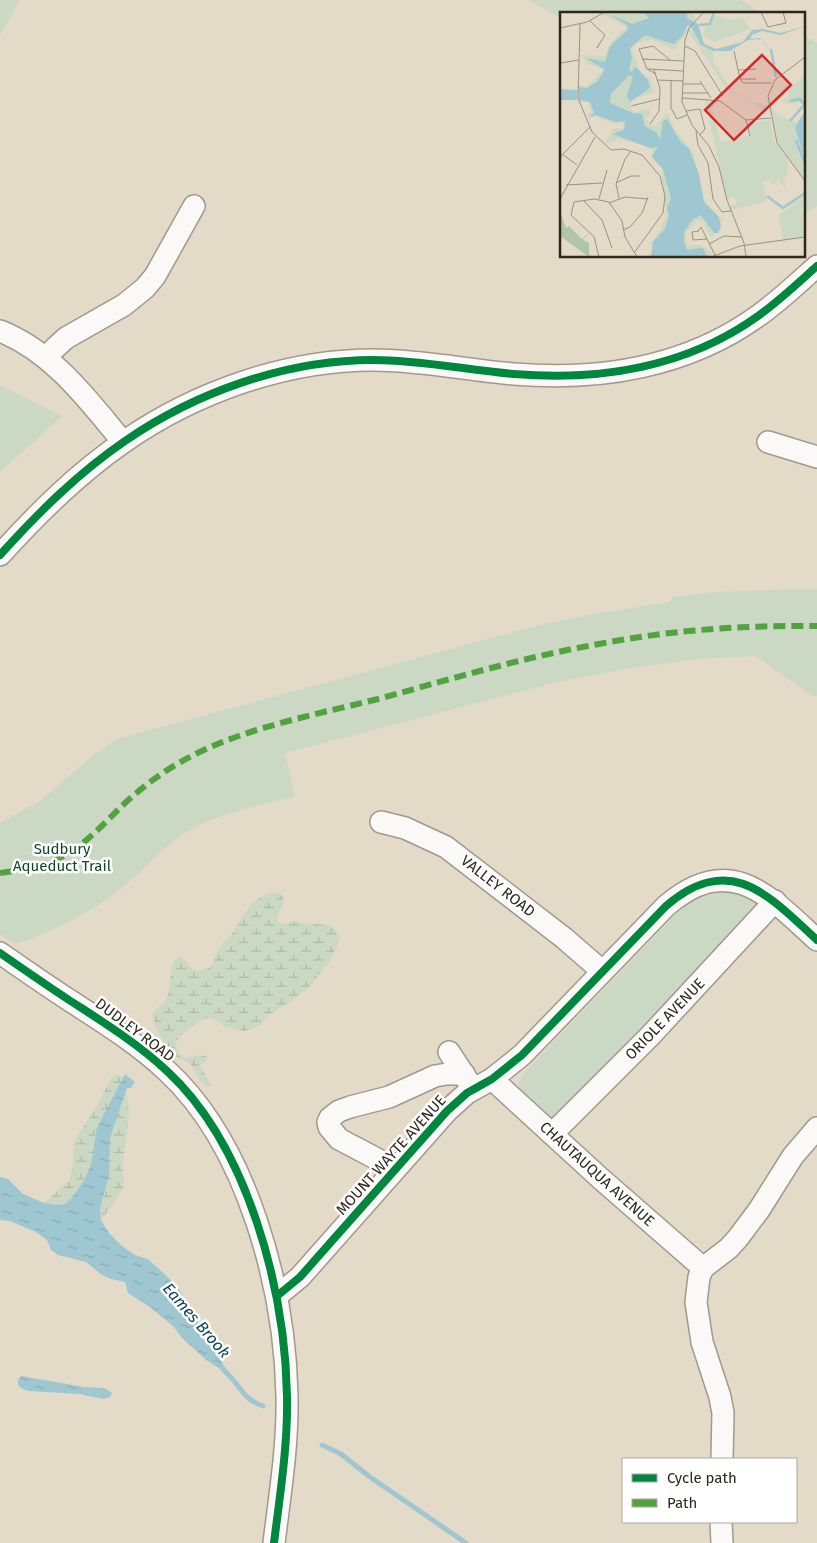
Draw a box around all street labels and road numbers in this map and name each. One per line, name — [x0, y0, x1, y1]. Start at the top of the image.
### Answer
street label: VALLEY ROAD — [457, 851, 539, 921]
street label: ORIOLE AVENUE — [621, 974, 709, 1064]
street label: DUDLEY ROAD — [92, 994, 178, 1066]
street label: MOUNT WAYTE AVENUE — [332, 1091, 450, 1219]
street label: CHAUTAUQUA AVENUE — [536, 1118, 658, 1230]

